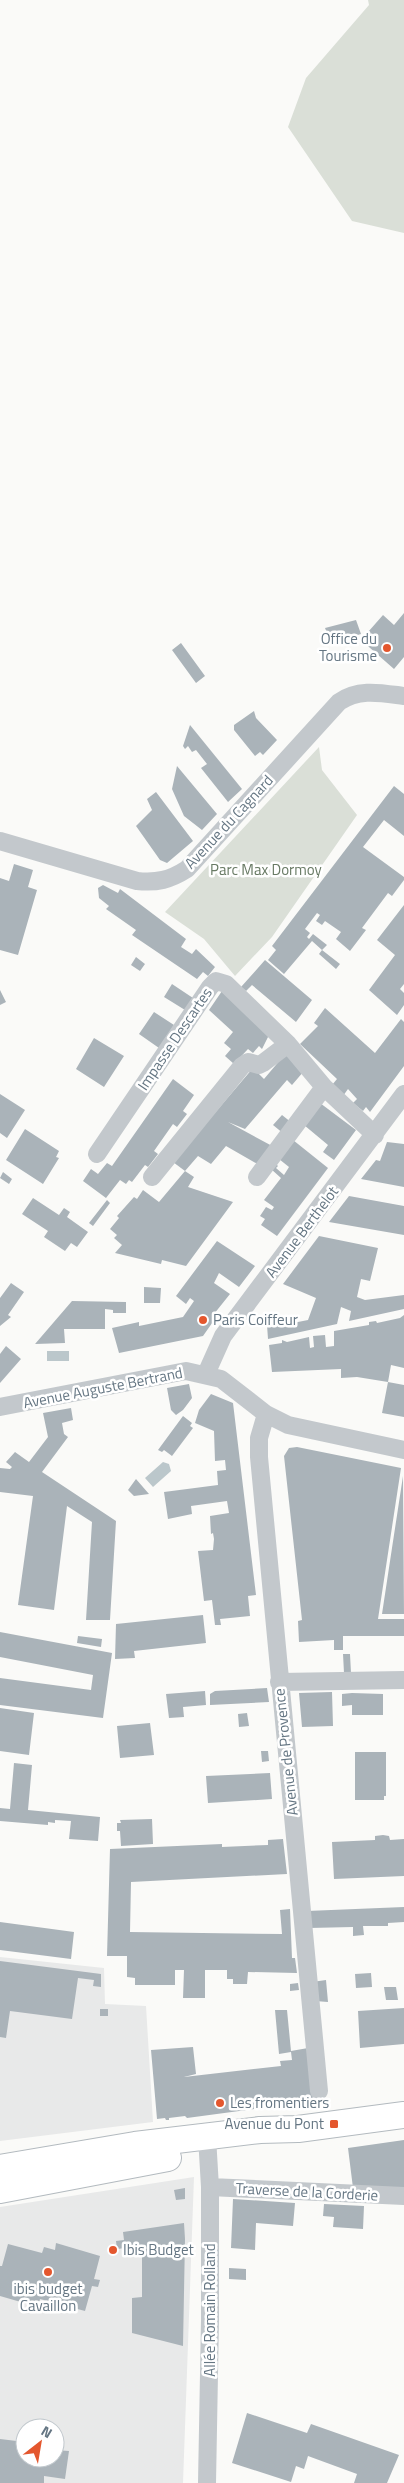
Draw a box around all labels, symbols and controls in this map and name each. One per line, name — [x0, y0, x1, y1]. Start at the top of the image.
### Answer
place label: Office du Tourisme — [319, 627, 377, 667]
marker: Office du Tourisme — [381, 642, 393, 654]
street label: Avenue du Cagnard — [179, 769, 278, 874]
park label: Parc Max Dormoy — [210, 858, 322, 881]
street label: Impasse Descartes — [132, 983, 218, 1095]
street label: Avenue Berthelot — [259, 1180, 344, 1282]
place label: Paris Coiffeur — [213, 1308, 298, 1331]
marker: Paris Coiffeur — [197, 1314, 209, 1326]
street label: Avenue Auguste Bertrand — [21, 1361, 185, 1414]
street label: Avenue de Provence — [267, 1687, 304, 1817]
place label: Les fromentiers — [230, 2091, 329, 2114]
marker: Les fromentiers — [214, 2097, 226, 2109]
place label: Avenue du Pont — [225, 2112, 325, 2135]
marker: Avenue du Pont — [328, 2118, 340, 2130]
street label: Traverse de la Corderie — [235, 2176, 379, 2207]
place label: Ibis Budget — [123, 2238, 195, 2261]
street label: Allée Romain Rolland — [198, 2243, 221, 2377]
marker: Ibis Budget — [107, 2244, 119, 2256]
marker: ibis budget Cavaillon — [42, 2266, 54, 2278]
place label: ibis budget Cavaillon — [13, 2277, 83, 2317]
north arrow — [15, 2418, 65, 2468]
text: N — [37, 2420, 57, 2443]

